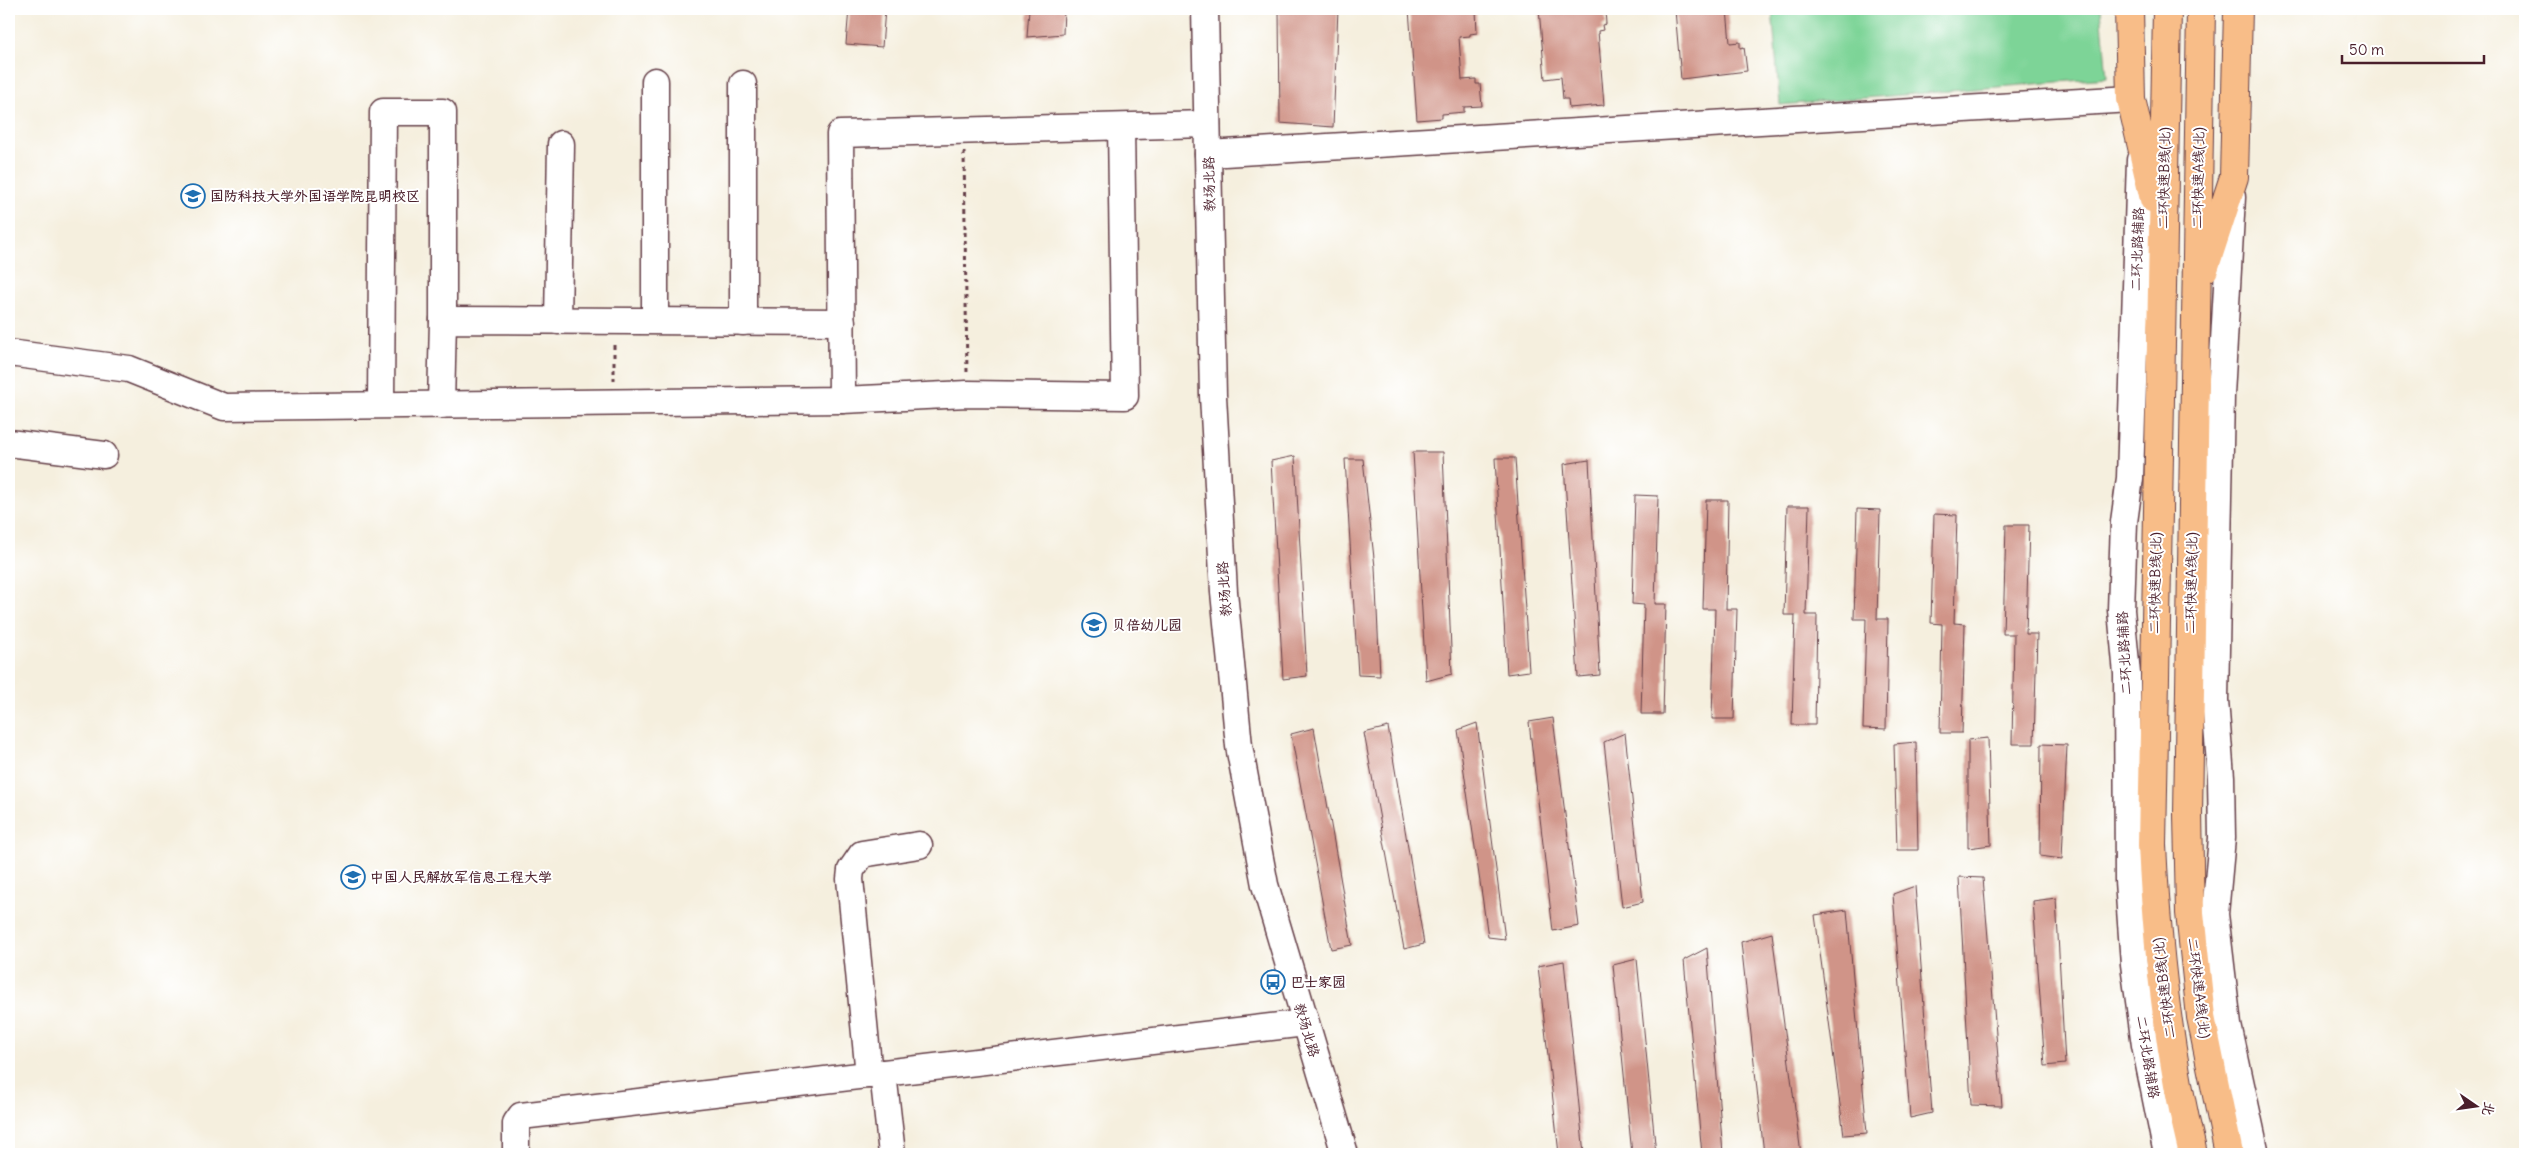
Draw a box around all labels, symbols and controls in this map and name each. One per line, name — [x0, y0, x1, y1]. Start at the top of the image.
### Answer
scale bar — [2342, 32, 2484, 64]
text: 50 m — [2349, 40, 2384, 59]
street label: 二环快速B线(北) — [2154, 127, 2174, 229]
street label: 二环快速A线(北) — [2188, 127, 2208, 229]
street label: 教场北路 — [1200, 156, 1218, 212]
school or university icon: 国防科技大学外国语学院昆明校区 — [180, 183, 206, 209]
place label: 国防科技大学外国语学院昆明校区 — [210, 187, 420, 205]
street label: 二环北路辅路 — [2127, 207, 2147, 291]
street label: 二环快速B线(北) — [2145, 532, 2165, 634]
street label: 二环快速A线(北) — [2181, 532, 2201, 634]
street label: 教场北路 — [1213, 560, 1235, 618]
street label: 二环北路辅路 — [2113, 611, 2135, 695]
school or university icon: 贝倍幼儿园 — [1081, 612, 1107, 638]
place label: 贝倍幼儿园 — [1112, 616, 1182, 634]
school or university icon: 中国人民解放军信息工程大学 — [340, 864, 366, 890]
place label: 中国人民解放军信息工程大学 — [370, 868, 552, 886]
street label: 二环快速B线(北) — [2149, 936, 2179, 1040]
street label: 二环快速A线(北) — [2184, 937, 2214, 1039]
bus stop icon: 巴士家园 — [1260, 969, 1286, 995]
place label: 巴士家园 — [1290, 973, 1346, 991]
street label: 教场北路 — [1290, 1001, 1324, 1059]
street label: 二环北路辅路 — [2133, 1014, 2163, 1100]
north arrow — [2452, 1080, 2502, 1130]
text: 北 — [2478, 1100, 2499, 1118]

